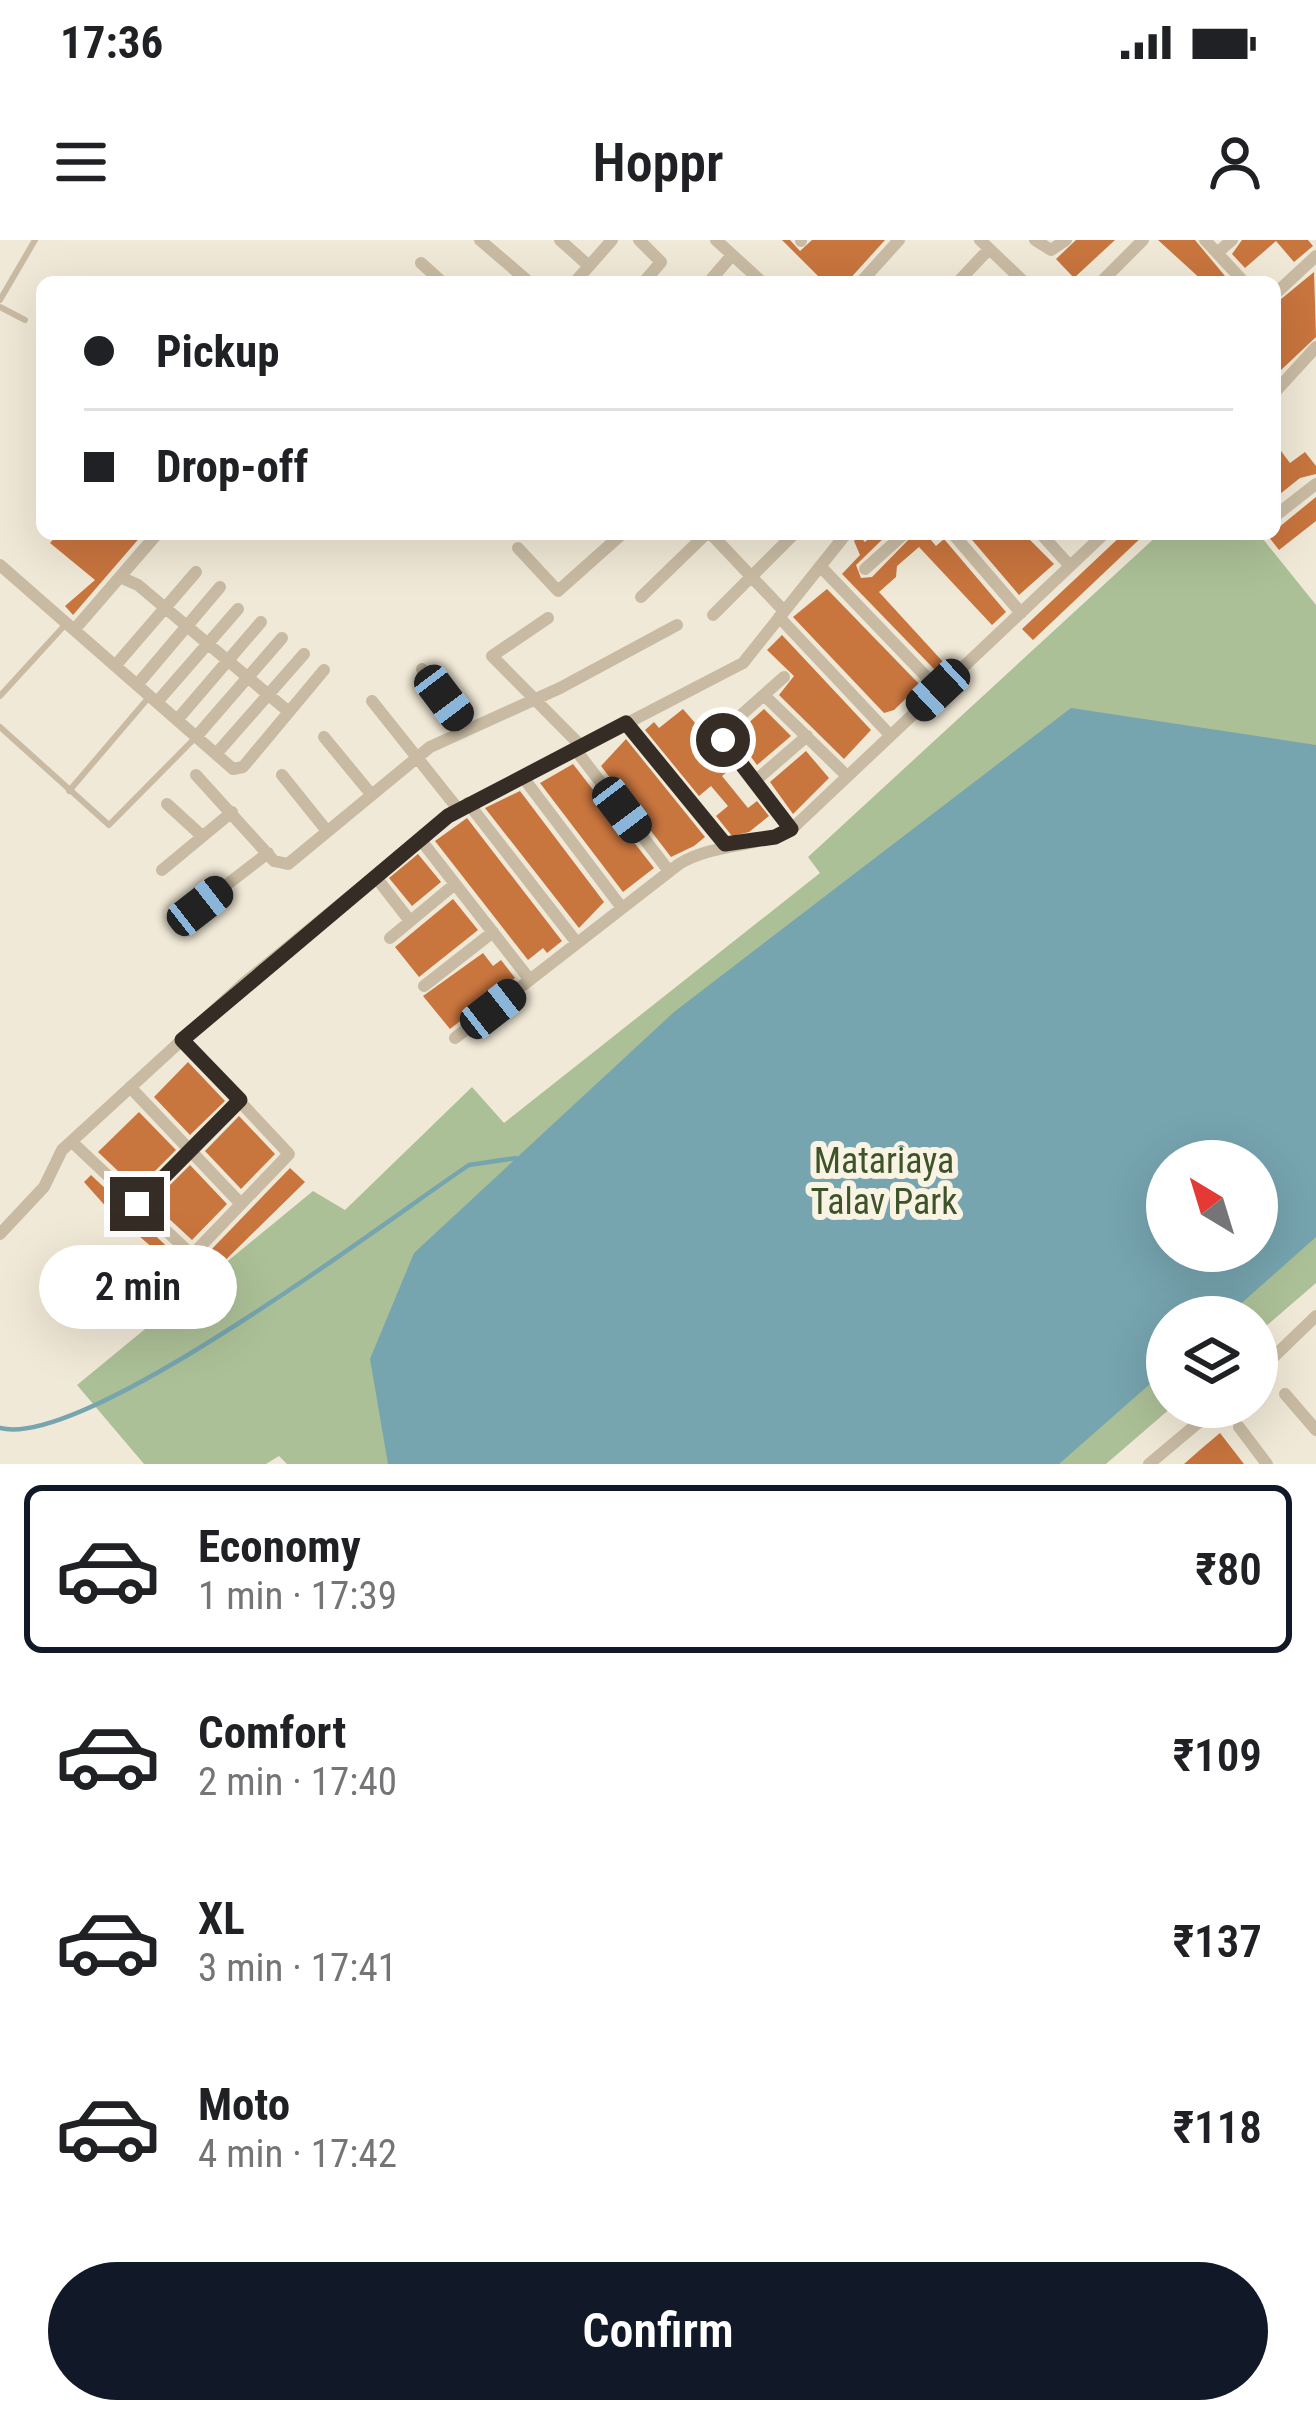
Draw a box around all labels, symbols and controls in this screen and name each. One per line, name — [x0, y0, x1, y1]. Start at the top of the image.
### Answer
text: 17:36 — [60, 16, 163, 69]
icon: menu — [48, 129, 114, 195]
icon: person — [1202, 129, 1268, 195]
text: Hoppr — [592, 131, 724, 194]
text: Pickup — [156, 325, 280, 378]
text: Drop-off — [156, 440, 308, 493]
car — [899, 652, 977, 728]
car — [408, 658, 480, 738]
route start — [696, 713, 750, 767]
car — [586, 770, 658, 850]
car — [161, 870, 239, 942]
car — [454, 973, 532, 1045]
park label: Matariaya Talav Park — [810, 1140, 958, 1223]
north arrow — [1146, 1140, 1278, 1272]
map controls — [1146, 1140, 1278, 1428]
route end — [110, 1177, 164, 1231]
callout: 2 min — [38, 1246, 236, 1330]
text: 2 min — [95, 1264, 181, 1310]
button: layers — [1146, 1296, 1278, 1428]
icon: car — [54, 1515, 162, 1623]
text: Economy — [198, 1520, 361, 1573]
text: ₹80 — [1196, 1543, 1262, 1596]
text: 1 min · 17:39 — [198, 1573, 397, 1619]
icon: car — [54, 1701, 162, 1809]
text: Comfort — [198, 1706, 346, 1759]
text: ₹109 — [1173, 1729, 1262, 1782]
text: 2 min · 17:40 — [198, 1759, 397, 1805]
icon: car — [54, 1887, 162, 1995]
text: XL — [198, 1892, 245, 1945]
text: ₹137 — [1173, 1915, 1262, 1968]
text: 3 min · 17:41 — [198, 1945, 397, 1991]
icon: car — [54, 2073, 162, 2181]
text: Moto — [198, 2078, 290, 2131]
text: ₹118 — [1173, 2101, 1262, 2154]
text: 4 min · 17:42 — [198, 2131, 397, 2177]
button: Confirm — [48, 2262, 1268, 2400]

